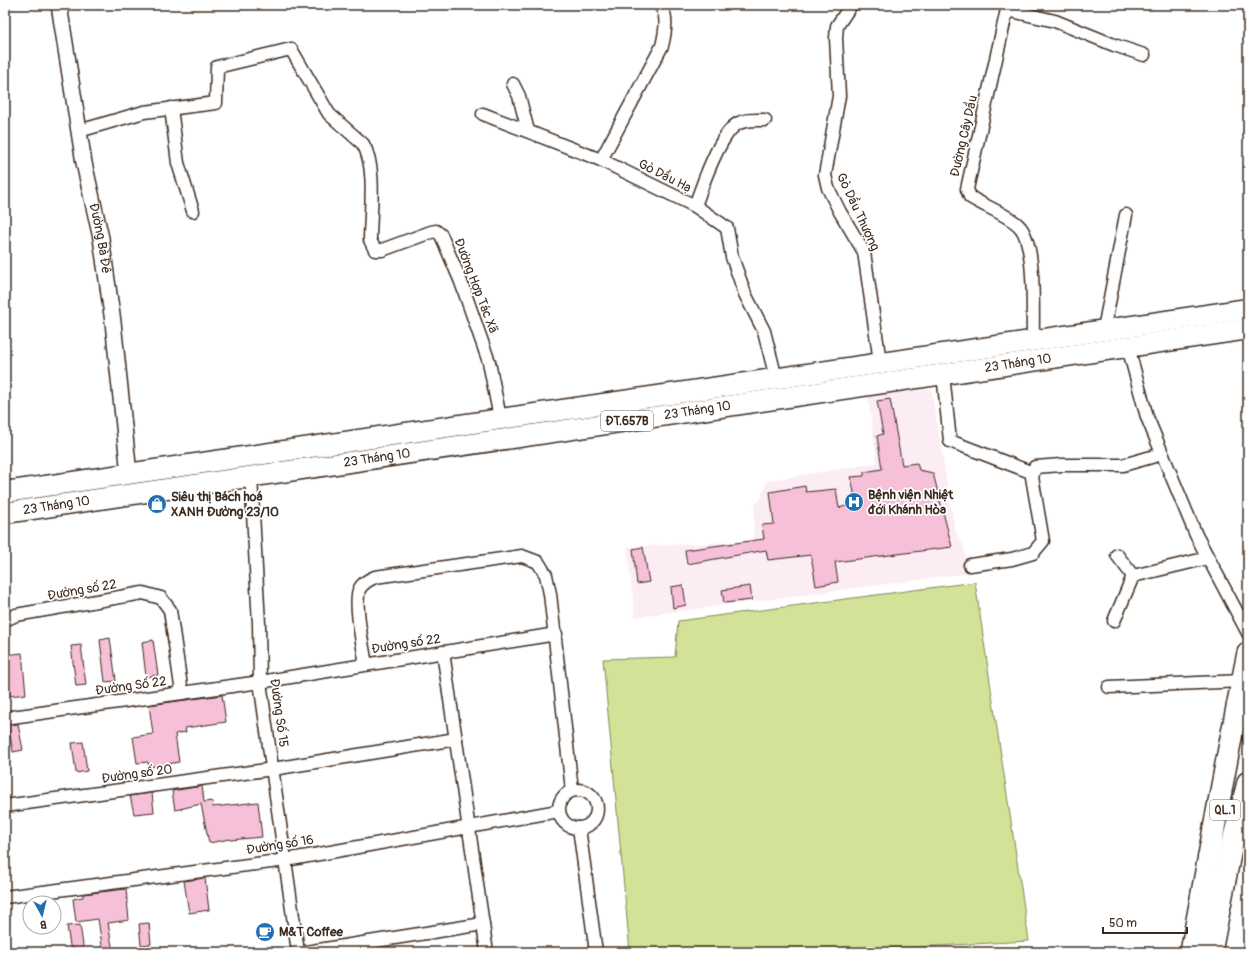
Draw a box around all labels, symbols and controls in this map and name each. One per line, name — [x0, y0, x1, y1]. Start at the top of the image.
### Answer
street label: Đường Cây Dầu — [946, 93, 981, 178]
street label: Gò Dầu Hạ — [636, 155, 695, 196]
street label: Gò Dầu Thượng — [833, 170, 884, 254]
street label: Đường Bà Đê — [85, 202, 114, 275]
street label: Đường Hợp Tác Xã — [450, 236, 502, 336]
street label: 23 Tháng 10 — [984, 350, 1052, 376]
street label: 23 Tháng 10 — [663, 398, 732, 423]
road number: ĐT.657B — [601, 411, 653, 431]
street label: 23 Tháng 10 — [343, 445, 411, 471]
place label: Bệnh viện Nhiệt đới Khánh Hòa — [868, 487, 954, 518]
place label: Siêu thị Bách hoá XANH Đường 23/10 — [171, 489, 279, 520]
hospital icon: Bệnh viện Nhiệt đới Khánh Hòa — [843, 491, 865, 513]
street label: 23 Tháng 10 — [22, 493, 91, 518]
shop icon: Siêu thị Bách hoá XANH Đường 23/10 — [146, 493, 168, 515]
street label: Đường số 22 — [46, 576, 118, 604]
street label: Đường số 22 — [370, 631, 442, 657]
street label: Đường Số 22 — [94, 673, 168, 699]
street label: Đường Số 15 — [266, 678, 292, 748]
street label: Đường số 20 — [101, 761, 174, 787]
road number: QL.1 — [1210, 800, 1240, 820]
street label: Đường số 16 — [245, 832, 315, 858]
north arrow — [22, 895, 62, 935]
scale bar — [1103, 909, 1187, 935]
text: 50 m — [1109, 916, 1137, 931]
text: B — [39, 918, 47, 931]
cafe icon: M&T Coffee — [254, 921, 276, 943]
place label: M&T Coffee — [279, 924, 343, 940]

